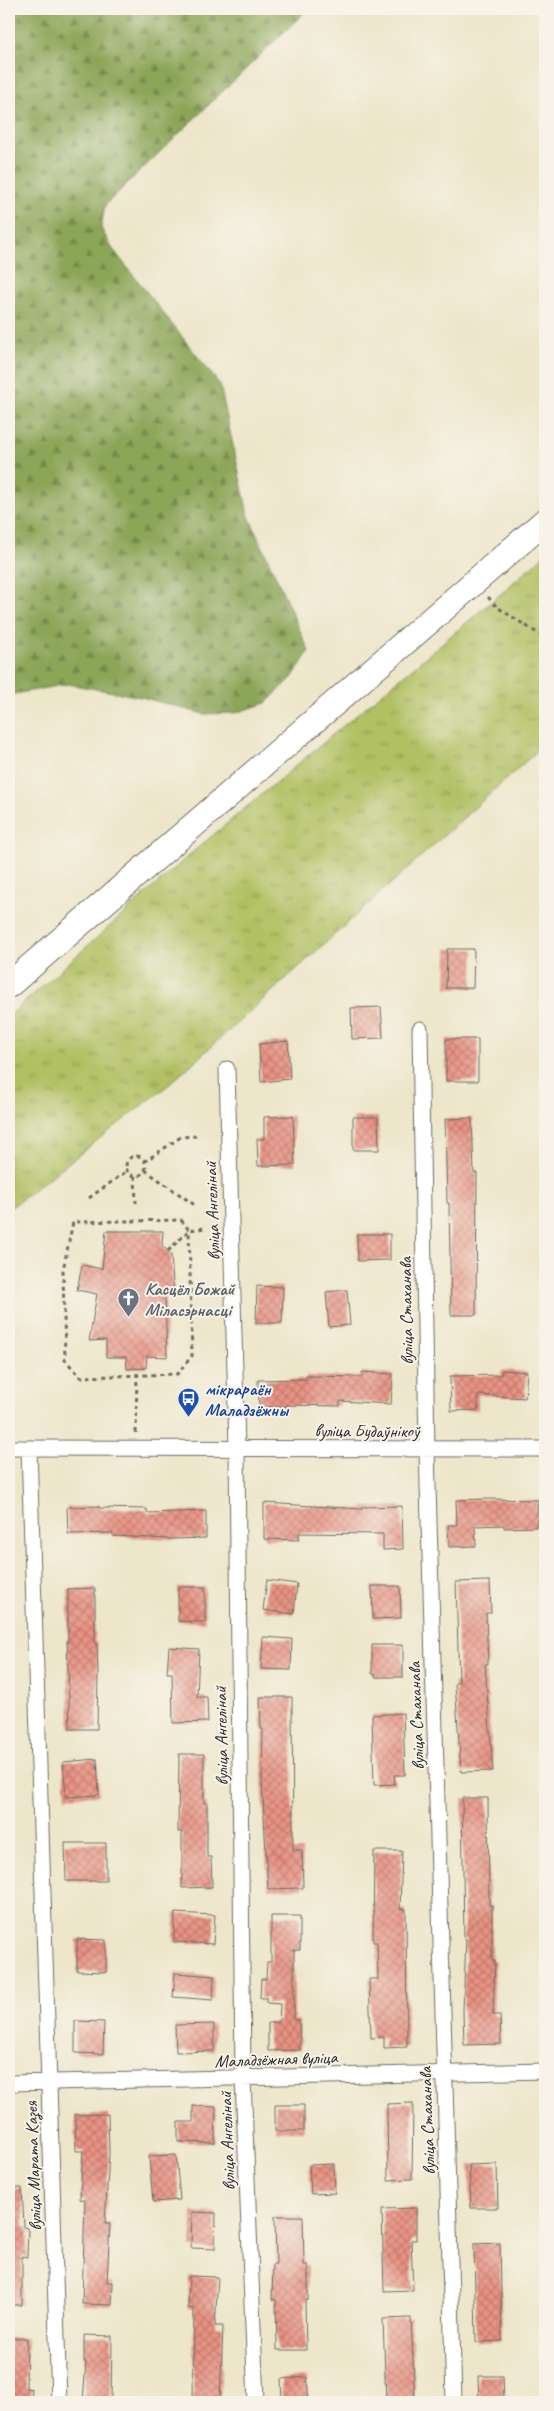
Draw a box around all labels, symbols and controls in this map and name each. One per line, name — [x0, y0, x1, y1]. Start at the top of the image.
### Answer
street label: вуліца Ангелінай — [199, 1160, 225, 1261]
street label: вуліца Стаханава — [394, 1255, 418, 1365]
place label: Касцёл Божай Міласэрнасці — [145, 1278, 236, 1321]
church icon: Касцёл Божай Міласэрнасці — [117, 1287, 141, 1318]
place label: мікрараён Маладзёжны — [205, 1378, 290, 1421]
bus stop icon: мікрараён Маладзёжны — [177, 1387, 201, 1418]
street label: вуліца Будаўнікоў — [315, 1420, 421, 1442]
street label: вуліца Стаханава — [403, 1660, 429, 1770]
street label: вуліца Ангелінай — [209, 1685, 233, 1786]
street label: Маладзёжная вуліца — [214, 2046, 339, 2072]
street label: вуліца Стаханава — [414, 2065, 440, 2175]
street label: вуліца Ангелінай — [214, 2090, 240, 2191]
street label: вуліца Марата Казея — [20, 2099, 47, 2231]

